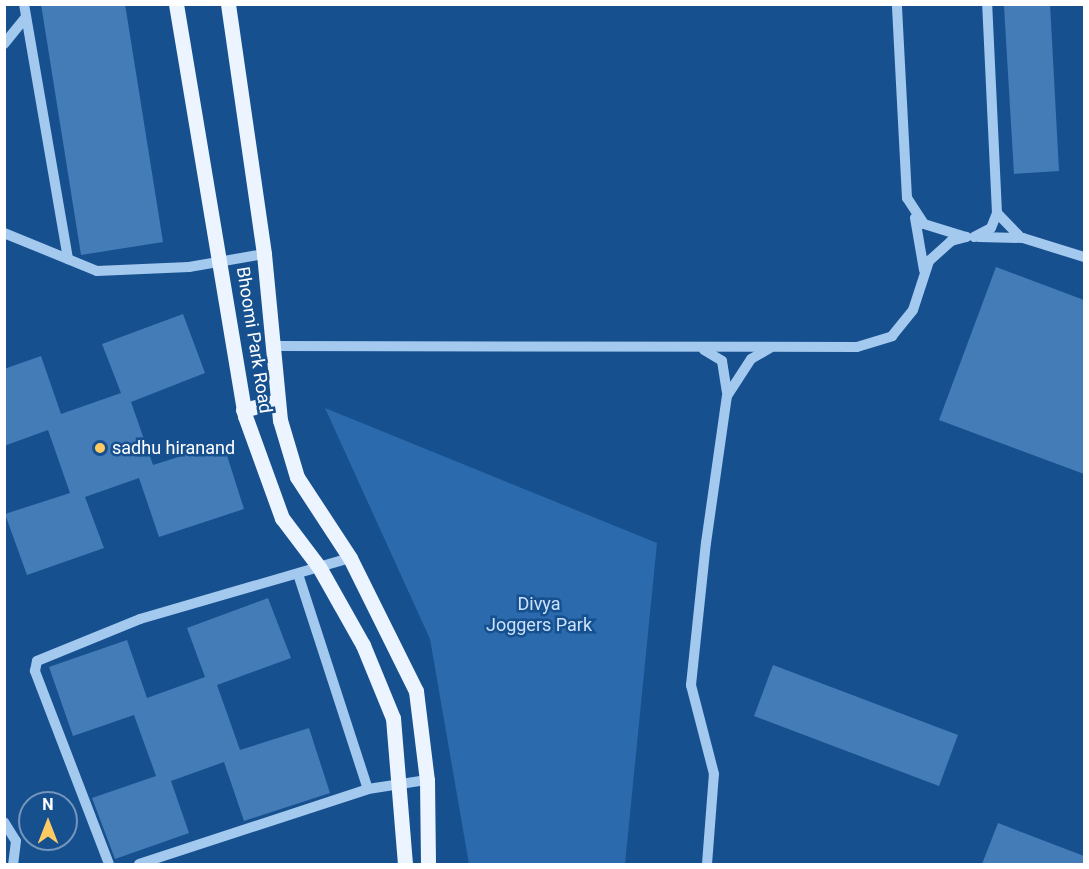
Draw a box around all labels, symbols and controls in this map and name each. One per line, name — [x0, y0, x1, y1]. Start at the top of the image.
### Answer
street label: Bhoomi Park Road — [232, 265, 276, 415]
place label: sadhu hiranand — [112, 437, 235, 459]
marker: sadhu hiranand — [93, 441, 107, 455]
park label: Divya Joggers Park — [486, 594, 592, 636]
north arrow — [18, 791, 78, 851]
text: N — [42, 795, 54, 814]

